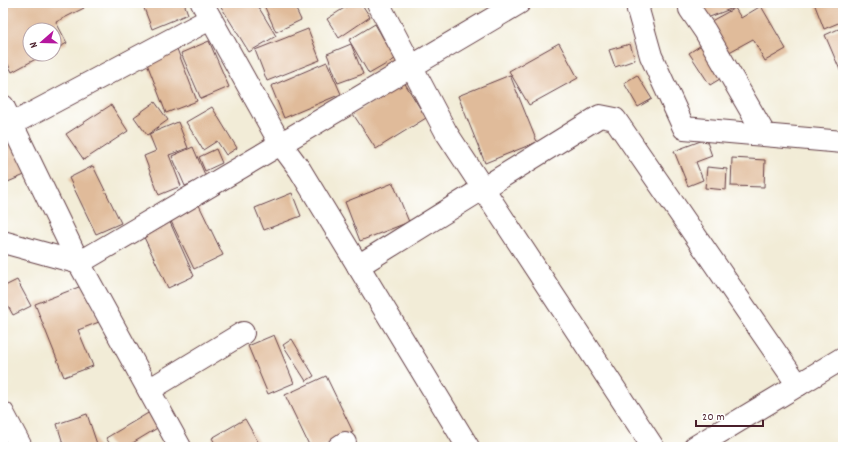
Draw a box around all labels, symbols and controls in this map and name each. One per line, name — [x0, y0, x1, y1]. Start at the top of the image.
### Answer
north arrow — [22, 22, 62, 62]
text: N — [26, 39, 43, 50]
scale bar — [696, 402, 763, 428]
text: 20 m — [702, 409, 725, 426]

